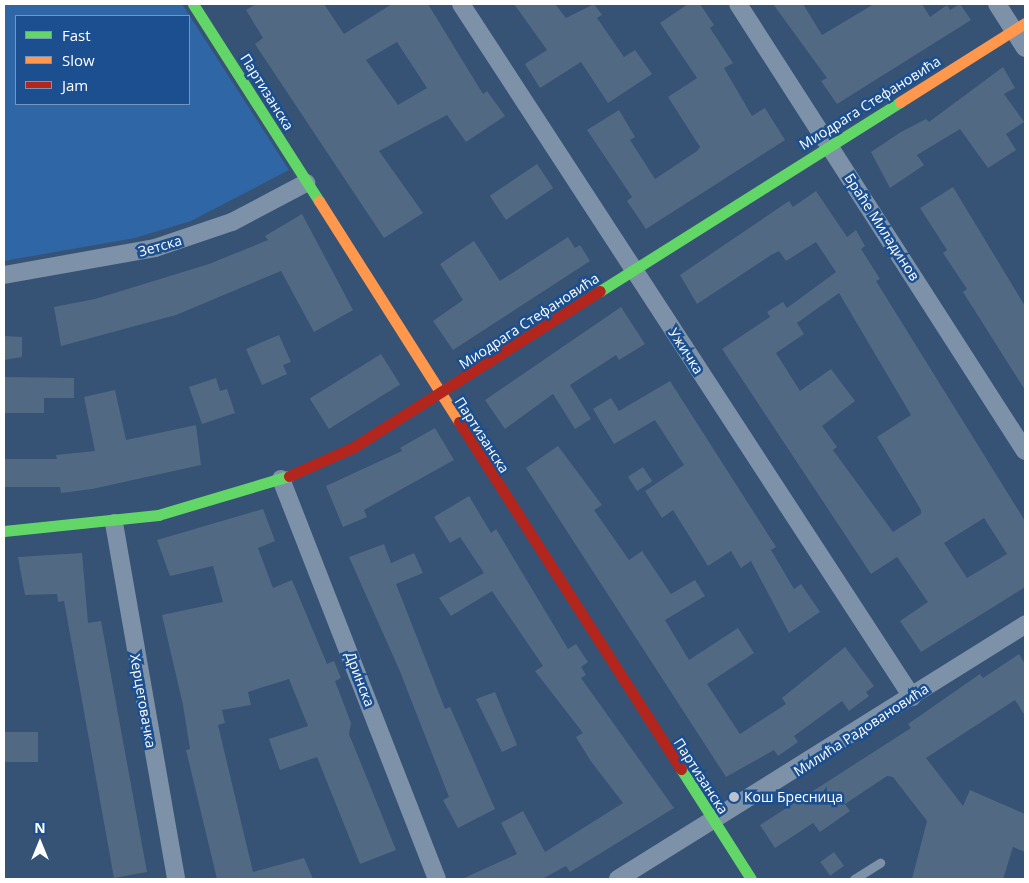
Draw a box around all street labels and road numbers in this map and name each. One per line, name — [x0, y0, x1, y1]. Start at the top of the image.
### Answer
street label: Партизанска — [237, 51, 297, 133]
street label: Миодрага Стефановића — [796, 53, 944, 153]
street label: Браће Миладинов — [841, 170, 923, 284]
street label: Зетска — [136, 232, 184, 260]
street label: Миодрага Стефановића — [456, 269, 602, 373]
street label: Ужичка — [665, 325, 707, 377]
street label: Партизанска — [451, 394, 513, 476]
street label: Дринска — [342, 649, 378, 709]
street label: Херцеговачка — [126, 653, 160, 749]
street label: Милића Радовановића — [790, 680, 932, 780]
street label: Партизанска — [670, 735, 732, 817]

